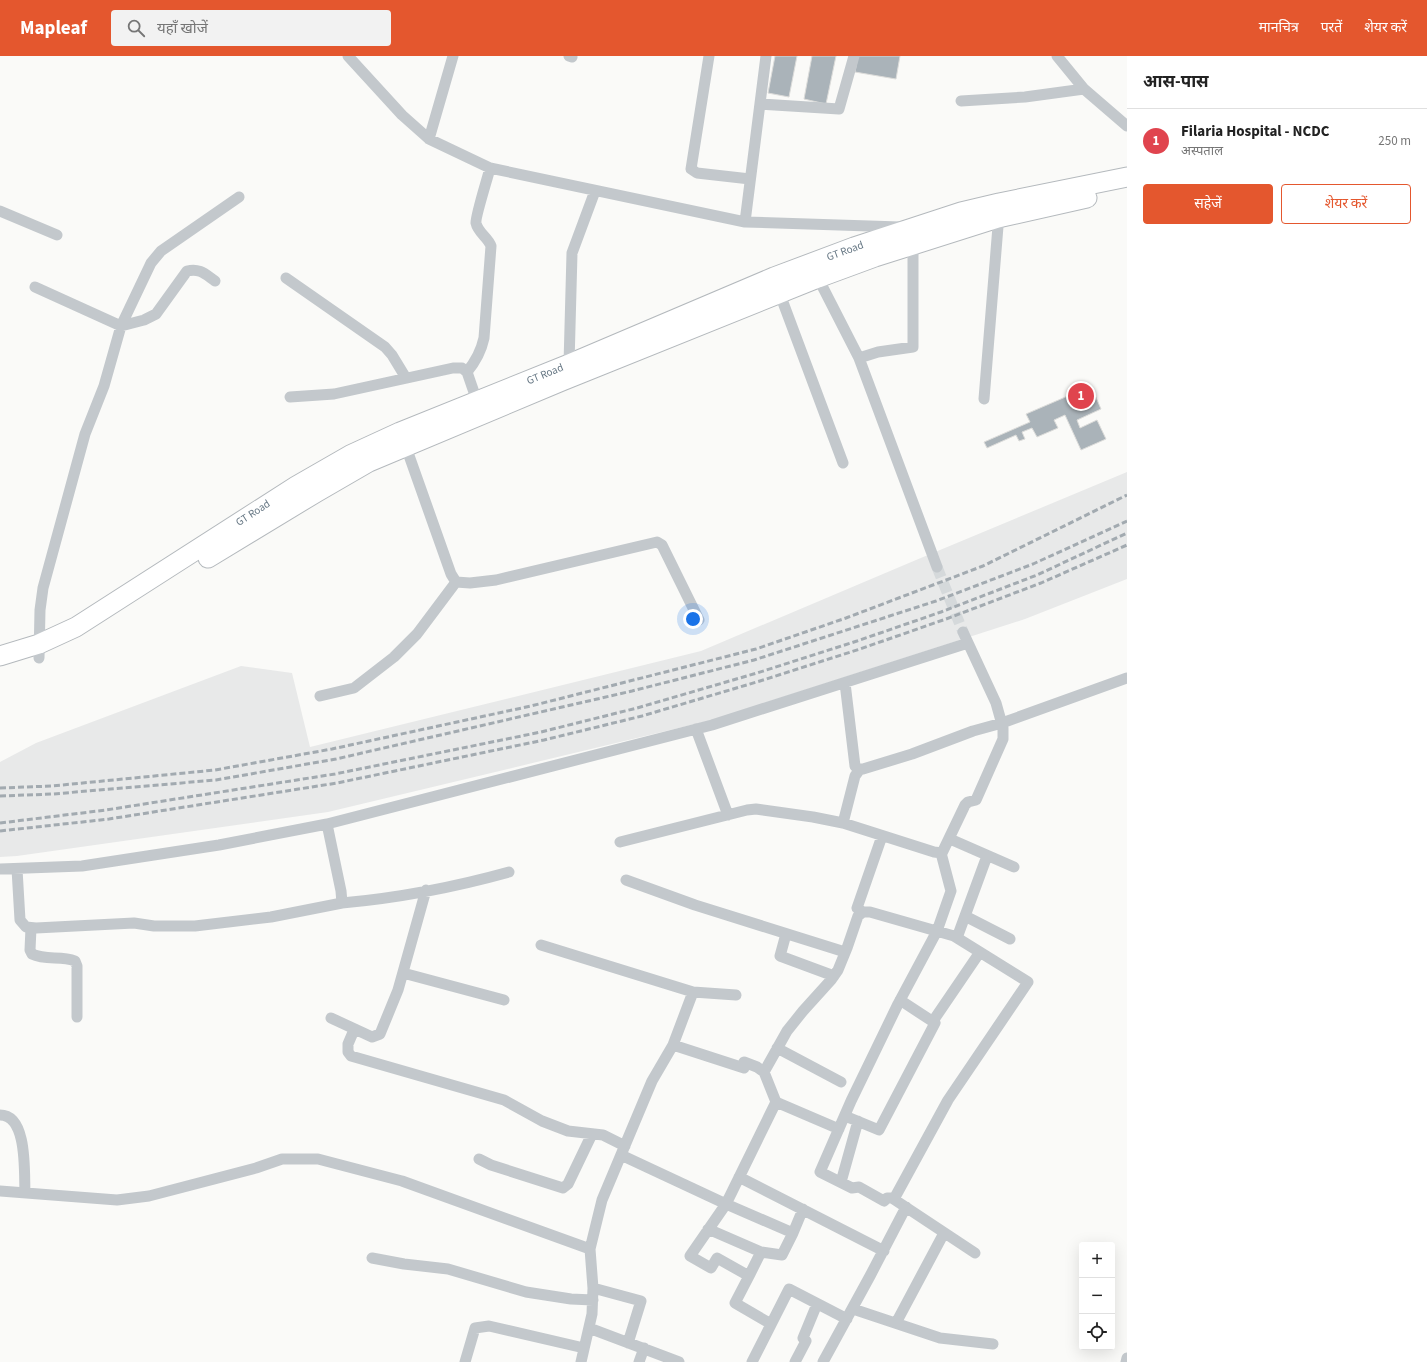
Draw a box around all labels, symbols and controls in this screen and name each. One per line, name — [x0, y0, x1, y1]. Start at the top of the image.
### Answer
search box — [111, 10, 391, 46]
text: Mapleaf — [20, 15, 87, 42]
icon: search — [125, 17, 147, 39]
text: यहाँ खोजें — [157, 18, 208, 39]
text: मानचित्र — [1259, 18, 1299, 38]
text: परतें — [1321, 18, 1342, 38]
text: शेयर करें — [1364, 18, 1407, 38]
text: आस-पास — [1143, 70, 1209, 94]
text: Filaria Hospital - NCDC — [1181, 121, 1330, 142]
text: 1 — [1153, 132, 1159, 150]
text: 250 m — [1378, 132, 1411, 150]
text: अस्पताल — [1181, 142, 1223, 160]
button: सहेजें — [1143, 184, 1273, 224]
button: शेयर करें — [1281, 184, 1411, 224]
street label: GT Road — [824, 237, 866, 265]
street label: GT Road — [524, 360, 566, 388]
pin: 1 — [1068, 381, 1094, 411]
street label: GT Road — [233, 496, 273, 530]
your location — [683, 609, 703, 629]
map controls — [1079, 1242, 1115, 1350]
button: + — [1079, 1242, 1115, 1278]
button: − — [1079, 1278, 1115, 1314]
button: locate — [1079, 1314, 1115, 1350]

